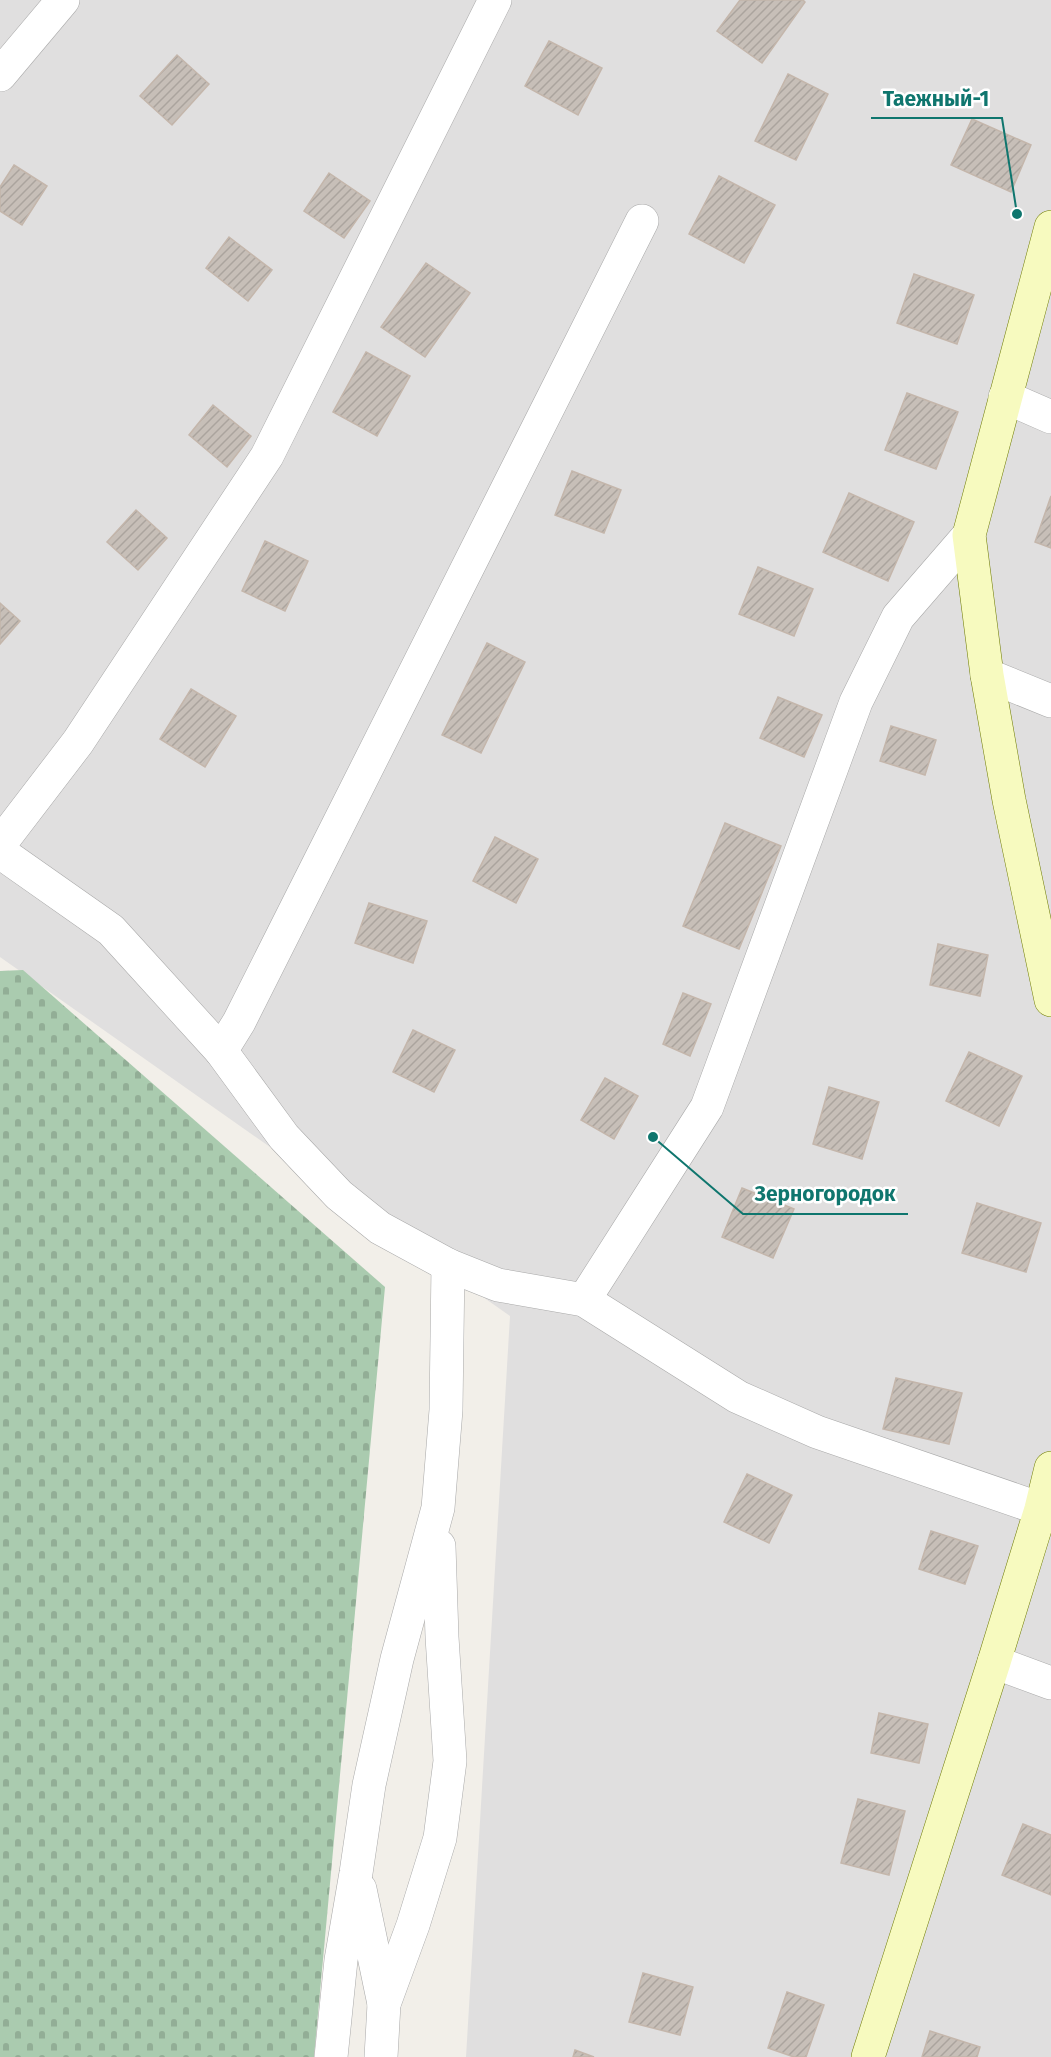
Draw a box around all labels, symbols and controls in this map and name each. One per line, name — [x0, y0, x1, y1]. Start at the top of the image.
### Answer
callout: Таежный-1 — [871, 79, 1002, 118]
text: Таежный-1 — [883, 86, 989, 112]
callout: Зерногородок — [743, 1175, 908, 1214]
text: Зерногородок — [754, 1181, 896, 1207]

